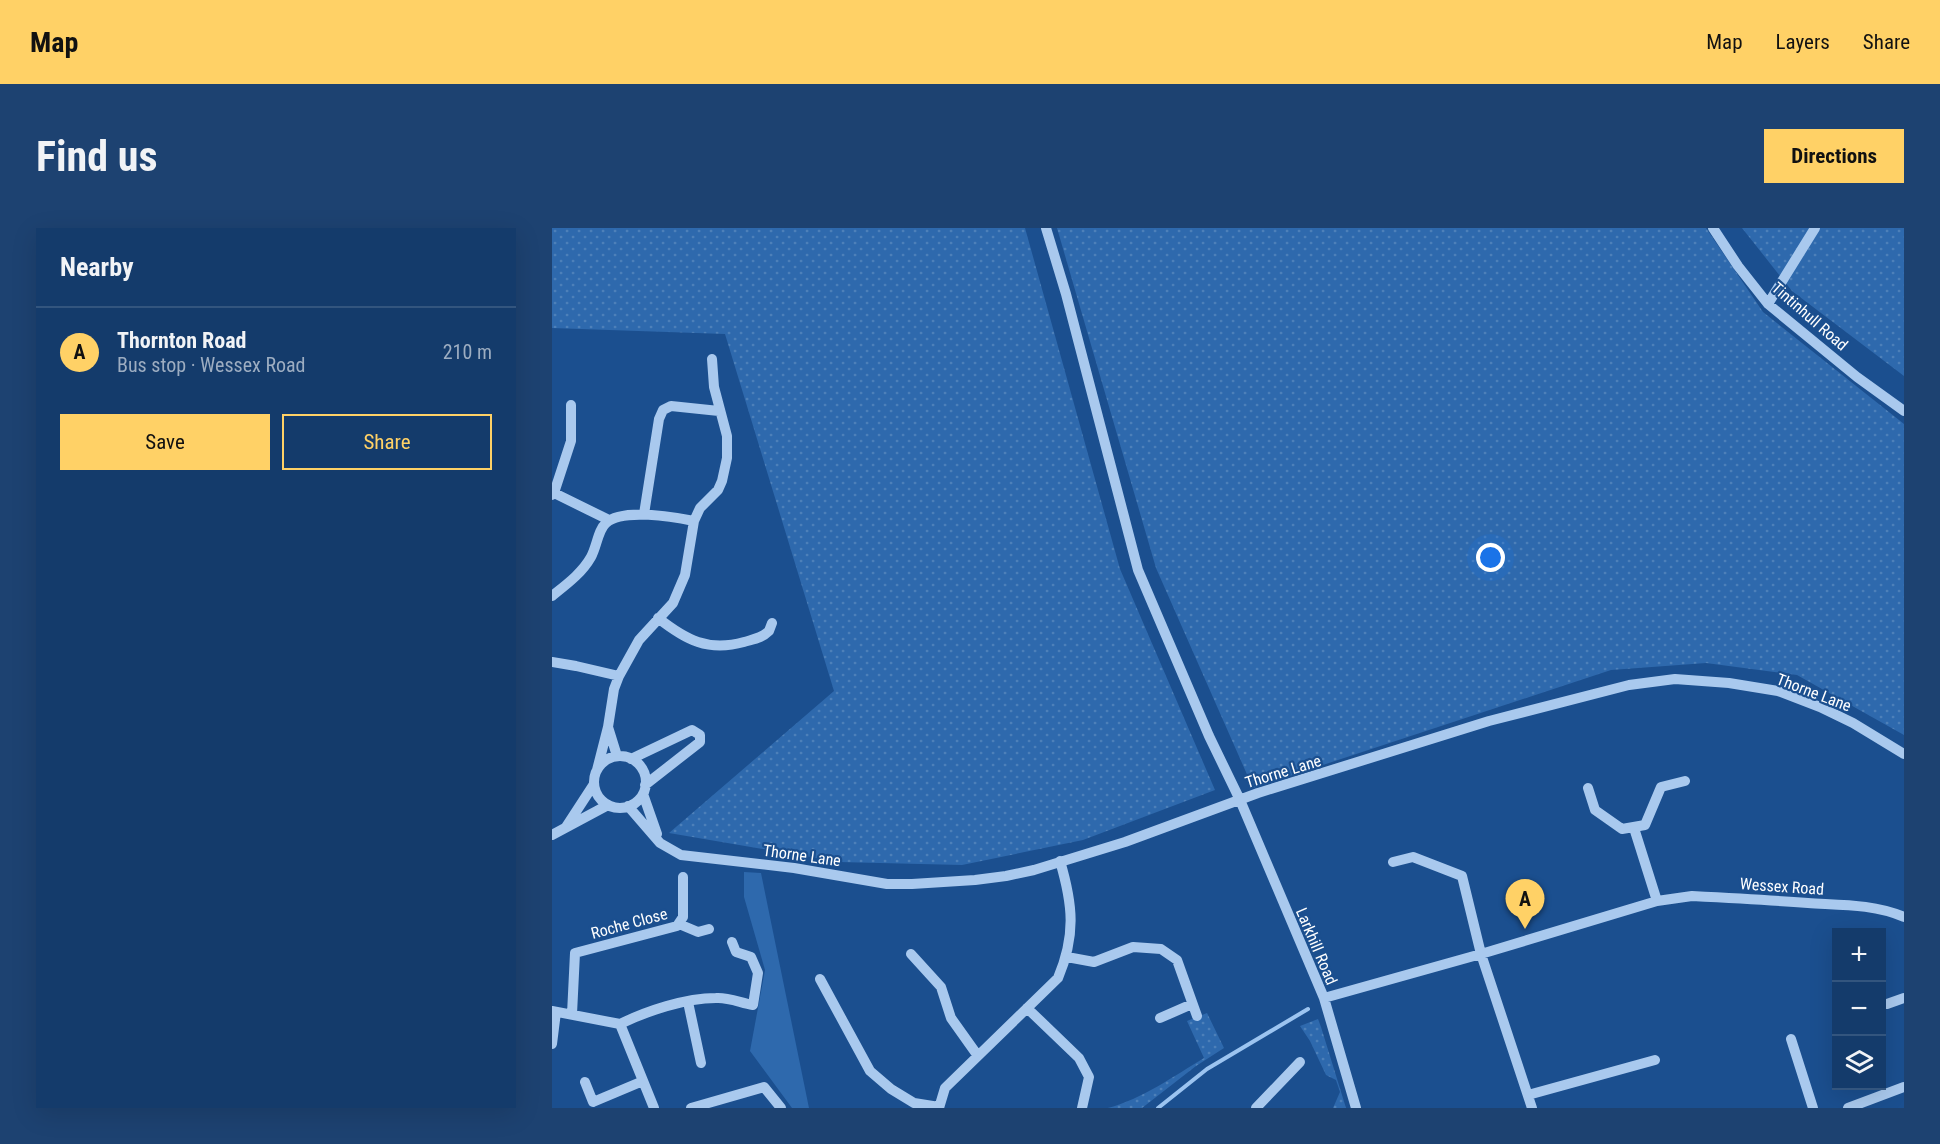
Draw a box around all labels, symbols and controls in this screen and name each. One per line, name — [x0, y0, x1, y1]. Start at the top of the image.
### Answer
text: Map — [30, 26, 78, 59]
text: Map — [1706, 30, 1743, 54]
text: Layers — [1776, 30, 1830, 54]
text: Share — [1863, 30, 1910, 54]
button: Directions — [1764, 129, 1904, 183]
text: Find us — [36, 132, 157, 181]
text: Nearby — [60, 252, 134, 282]
street label: Tintinhull Road — [1768, 278, 1852, 355]
text: Thornton Road — [117, 328, 246, 353]
text: A — [74, 340, 85, 364]
text: 210 m — [443, 340, 492, 364]
text: Bus stop · Wessex Road — [117, 353, 306, 377]
button: Save — [60, 414, 270, 470]
button: Share — [282, 414, 492, 470]
your location — [1476, 543, 1505, 572]
street label: Thorne Lane — [1774, 670, 1854, 715]
street label: Thorne Lane — [1243, 751, 1323, 792]
street label: Thorne Lane — [762, 841, 842, 870]
street label: Wessex Road — [1739, 874, 1825, 899]
pin: A — [1506, 880, 1544, 929]
street label: Roche Close — [589, 904, 669, 943]
street label: Larkhill Road — [1292, 905, 1341, 988]
map controls — [1832, 928, 1886, 1090]
button: + — [1832, 928, 1886, 982]
button: − — [1832, 982, 1886, 1036]
button: layers — [1832, 1036, 1886, 1090]

